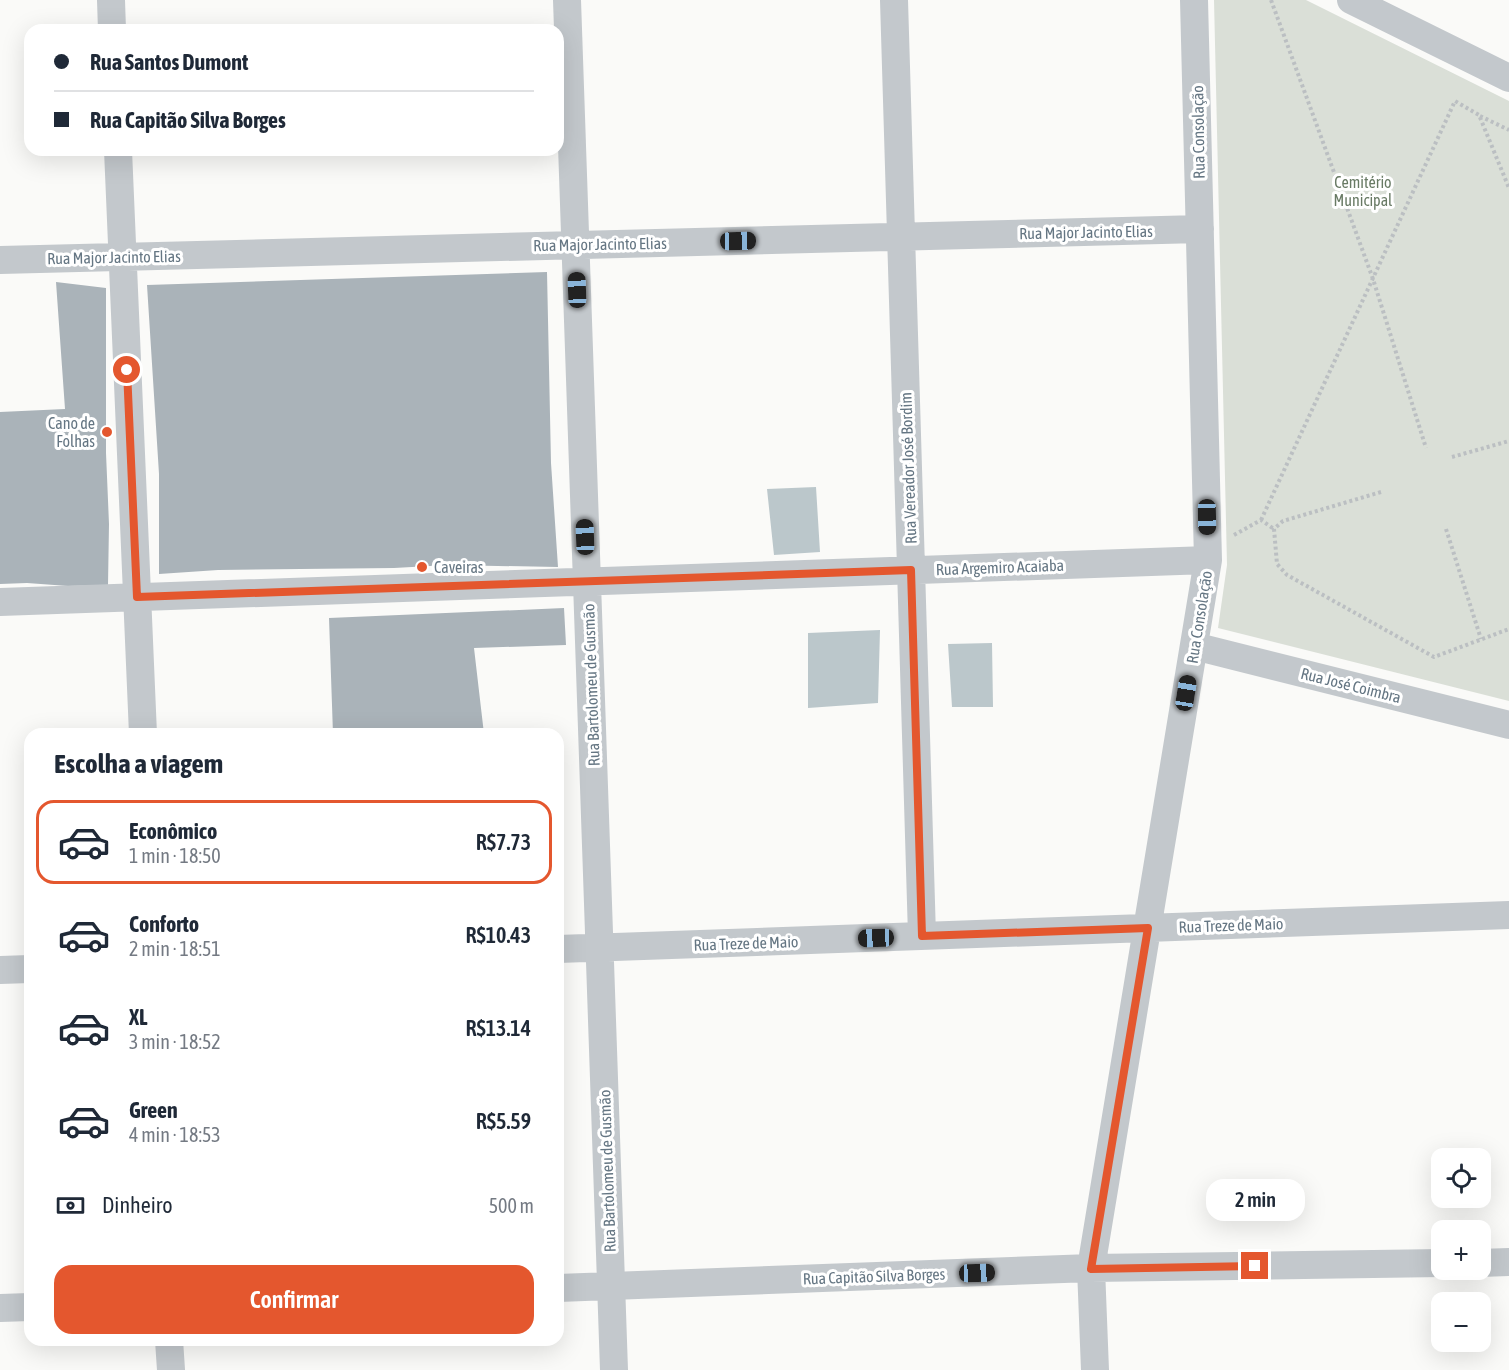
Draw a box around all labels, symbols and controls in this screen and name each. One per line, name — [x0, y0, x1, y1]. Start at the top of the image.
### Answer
text: Rua Santos Dumont — [90, 49, 248, 75]
street label: Rua Consolação — [1188, 85, 1209, 179]
text: Rua Capitão Silva Borges — [90, 107, 286, 133]
park label: Cemitério Municipal — [1334, 173, 1393, 210]
street label: Rua Major Jacinto Elias — [1019, 222, 1153, 243]
car — [720, 232, 756, 250]
street label: Rua Major Jacinto Elias — [533, 234, 667, 255]
street label: Rua Major Jacinto Elias — [47, 247, 181, 268]
car — [567, 272, 587, 308]
route start — [113, 356, 140, 383]
street label: Rua Vereador José Bordim — [896, 392, 920, 544]
place label: Cano de Folhas — [48, 414, 95, 450]
marker: Cano de Folhas — [100, 425, 114, 439]
car — [1198, 499, 1216, 535]
car — [575, 519, 595, 555]
street label: Rua Argemiro Acaiaba — [936, 556, 1064, 579]
place label: Caveiras — [434, 558, 484, 576]
marker: Caveiras — [415, 560, 429, 574]
street label: Rua Consolação — [1183, 569, 1216, 665]
street label: Rua Bartolomeu de Gusmão — [579, 603, 603, 767]
street label: Rua José Coimbra — [1299, 664, 1403, 706]
car — [1174, 674, 1198, 712]
text: Escolha a viagem — [54, 748, 223, 779]
icon: car — [57, 815, 111, 869]
text: Econômico — [129, 818, 217, 844]
text: R$7.73 — [476, 829, 531, 855]
text: 1 min · 18:50 — [129, 844, 221, 867]
icon: car — [57, 908, 111, 962]
text: Conforto — [129, 911, 199, 937]
street label: Rua Treze de Maio — [1178, 914, 1284, 936]
text: R$10.43 — [465, 922, 531, 948]
car — [858, 928, 894, 948]
street label: Rua Treze de Maio — [693, 932, 799, 954]
text: 2 min · 18:51 — [129, 937, 221, 960]
icon: car — [57, 1001, 111, 1055]
text: XL — [129, 1004, 147, 1030]
text: R$13.14 — [465, 1015, 531, 1041]
text: 3 min · 18:52 — [129, 1030, 221, 1053]
street label: Rua Bartolomeu de Gusmão — [595, 1089, 619, 1253]
icon: car — [57, 1094, 111, 1148]
text: Green — [129, 1097, 178, 1123]
text: R$5.59 — [476, 1108, 531, 1134]
text: 4 min · 18:53 — [129, 1123, 221, 1146]
map controls — [1431, 1148, 1491, 1352]
button: locate — [1431, 1148, 1491, 1208]
callout: 2 min — [1206, 1179, 1304, 1221]
text: 2 min — [1235, 1188, 1276, 1211]
icon: cash — [54, 1189, 87, 1222]
text: Dinheiro — [102, 1192, 173, 1218]
text: 500 m — [489, 1194, 534, 1217]
button: + — [1431, 1220, 1491, 1280]
route end — [1241, 1252, 1268, 1279]
car — [959, 1263, 995, 1283]
button: Confirmar — [54, 1265, 534, 1334]
street label: Rua Capitão Silva Borges — [803, 1265, 946, 1288]
button: − — [1431, 1292, 1491, 1352]

